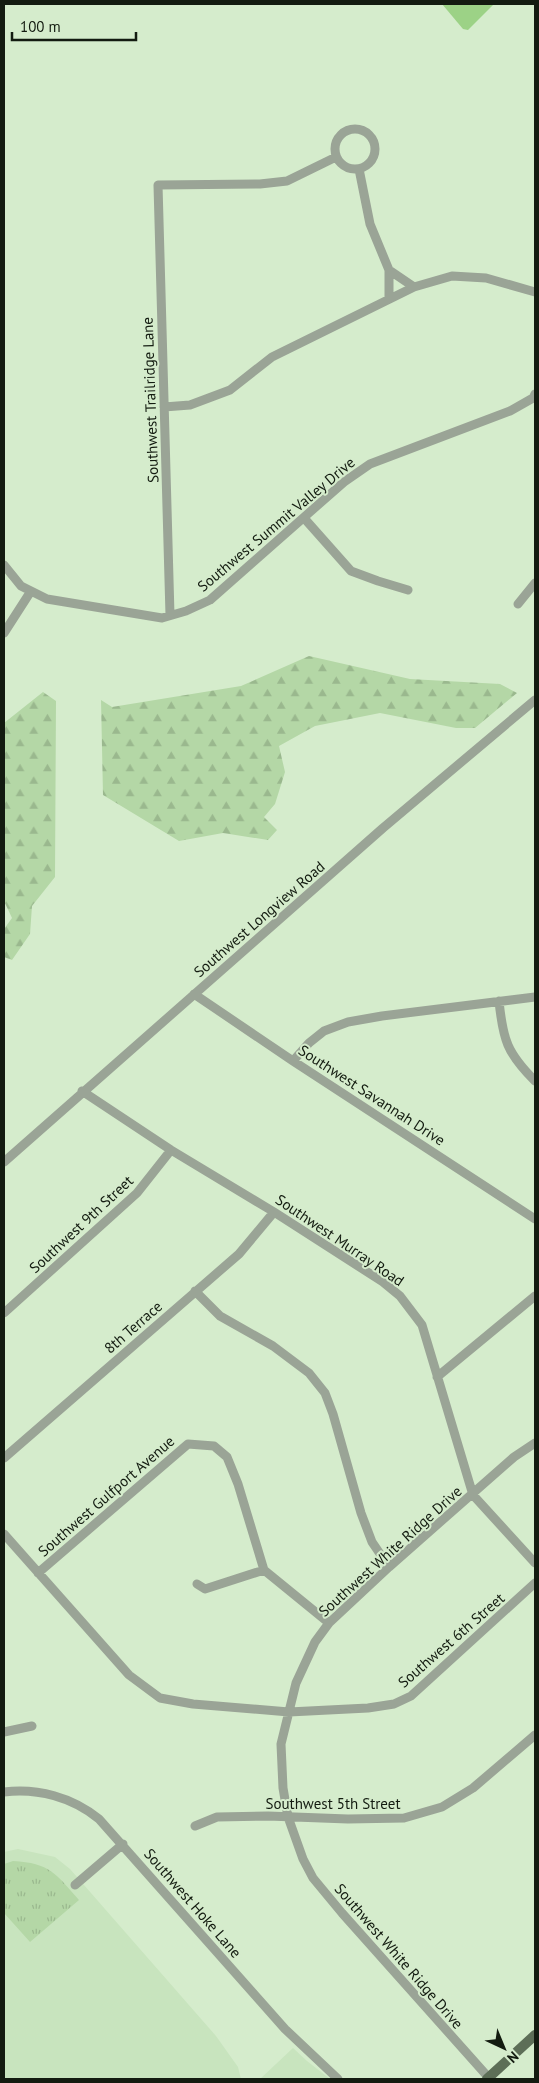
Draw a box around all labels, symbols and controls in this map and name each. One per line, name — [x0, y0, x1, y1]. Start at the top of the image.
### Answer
scale bar — [12, 10, 136, 42]
text: 100 m — [20, 17, 61, 36]
street label: Southwest Trailridge Lane — [138, 317, 162, 483]
street label: Southwest Summit Valley Drive — [193, 453, 359, 595]
street label: Southwest Longview Road — [190, 857, 328, 981]
street label: Southwest Savannah Drive — [295, 1040, 449, 1150]
street label: Southwest 9th Street — [25, 1171, 137, 1277]
street label: Southwest Murray Road — [272, 1190, 408, 1290]
street label: 8th Terrace — [100, 1297, 166, 1357]
street label: Southwest Gulfport Avenue — [34, 1431, 178, 1561]
street label: Southwest White Ridge Drive — [314, 1482, 466, 1620]
street label: Southwest 6th Street — [394, 1589, 508, 1691]
street label: Southwest 5th Street — [265, 1794, 401, 1813]
street label: Southwest Hoke Lane — [140, 1844, 246, 1962]
street label: Southwest White Ridge Drive — [331, 1879, 467, 2033]
north arrow — [479, 2023, 529, 2073]
text: N — [503, 2048, 523, 2067]

